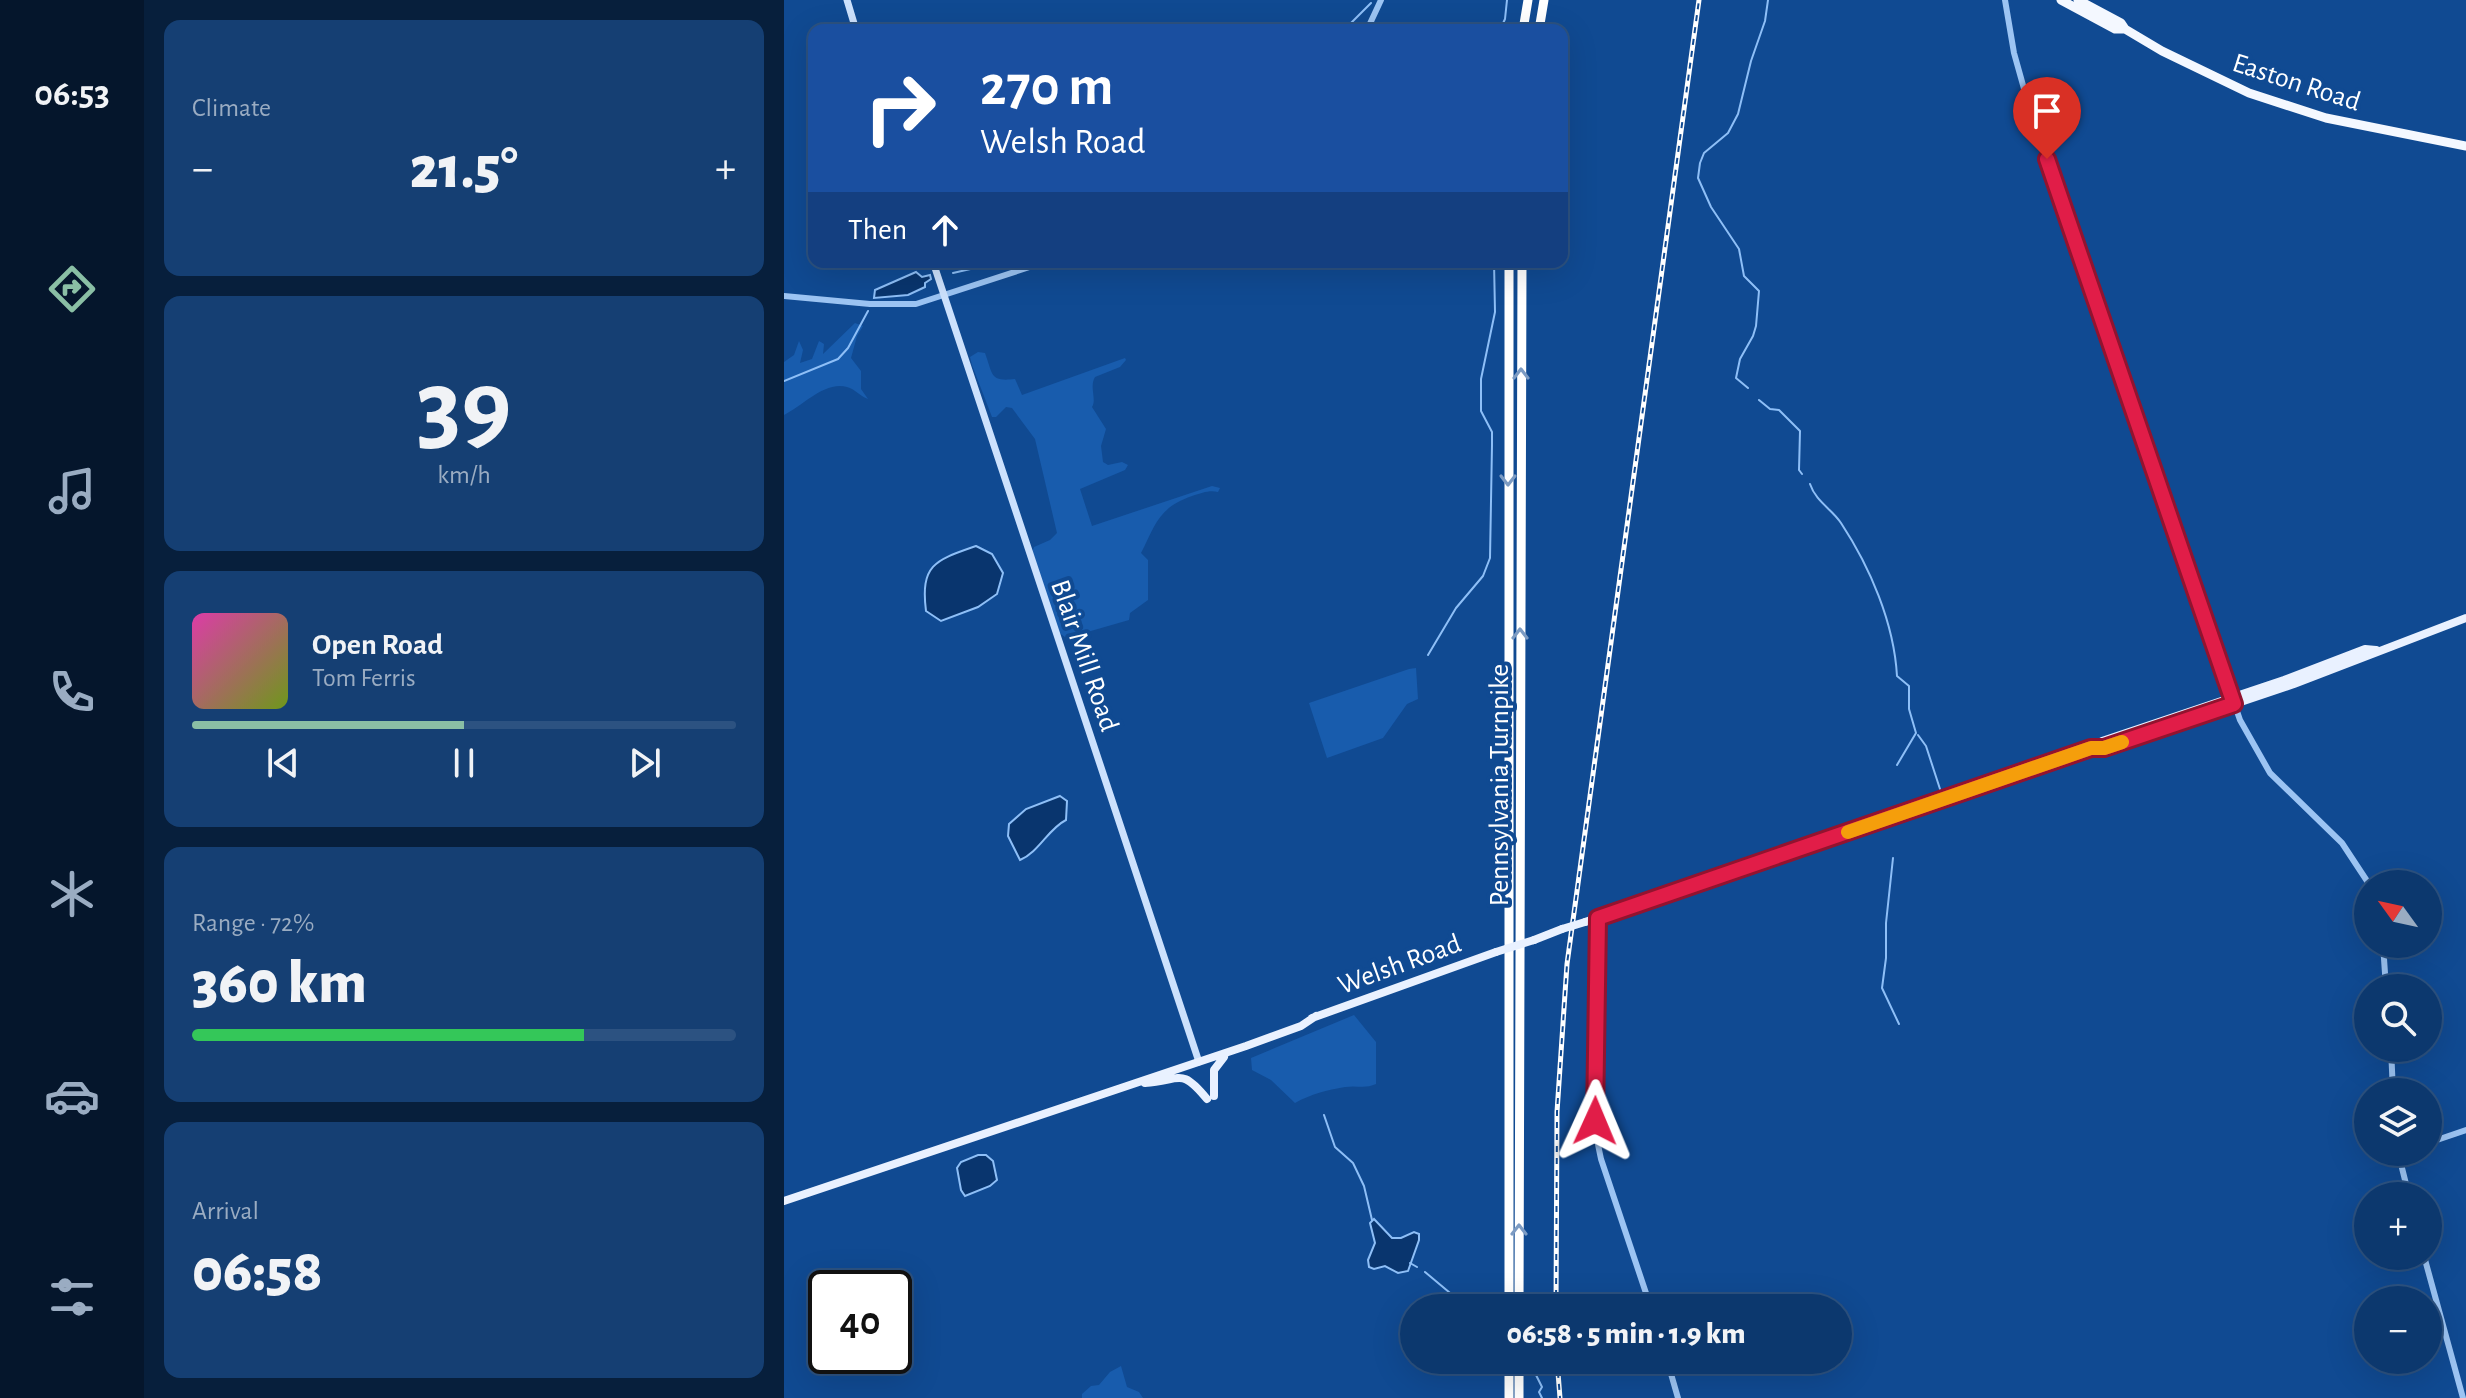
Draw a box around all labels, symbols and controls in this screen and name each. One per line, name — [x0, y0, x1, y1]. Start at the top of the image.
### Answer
street label: Easton Road — [2229, 49, 2364, 117]
icon: right — [848, 56, 952, 160]
text: 270 m — [980, 59, 1113, 115]
text: 06:53 — [34, 76, 110, 112]
pin — [2013, 77, 2081, 159]
icon: arrive — [2025, 89, 2069, 133]
text: Climate — [192, 95, 271, 121]
text: Welsh Road — [980, 124, 1146, 160]
text: 21.5° — [410, 139, 518, 199]
text: − — [192, 147, 213, 191]
text: + — [715, 147, 736, 191]
icon: ahead — [923, 208, 967, 252]
text: Then — [848, 215, 907, 245]
icon: directions — [44, 261, 100, 317]
text: 39 — [416, 356, 512, 460]
one-way arrow — [1512, 367, 1530, 380]
text: km/h — [437, 462, 491, 488]
icon: music — [44, 463, 100, 519]
one-way arrow — [1499, 474, 1517, 487]
street label: Blair Mill Road — [1045, 576, 1123, 735]
one-way arrow — [1511, 627, 1529, 640]
text: Open Road — [312, 630, 443, 660]
icon: phone — [44, 664, 100, 720]
street label: Pennsylvania Turnpike — [1486, 664, 1514, 906]
text: Tom Ferris — [312, 665, 416, 691]
icon: previous — [261, 741, 305, 785]
icon: pause — [442, 741, 486, 785]
icon: next — [623, 741, 667, 785]
icon: climate — [44, 866, 100, 922]
north arrow — [2354, 870, 2442, 958]
map controls — [2354, 870, 2442, 1374]
text: Range · 72% — [192, 910, 314, 936]
street label: Welsh Road — [1334, 930, 1465, 1000]
text: 360 km — [192, 954, 367, 1014]
button: search — [2354, 974, 2442, 1062]
icon: car — [44, 1068, 100, 1124]
button: layers — [2354, 1078, 2442, 1166]
position arrow — [1553, 1079, 1637, 1163]
button: + — [2354, 1182, 2442, 1270]
text: Arrival — [192, 1198, 259, 1224]
one-way arrow — [1510, 1223, 1528, 1236]
text: 06:58 — [192, 1242, 323, 1302]
icon: filters — [44, 1269, 100, 1325]
speed limit sign: 40 — [808, 1270, 912, 1374]
button: − — [2354, 1286, 2442, 1374]
text: 06:58 · 5 min · 1.9 km — [1507, 1319, 1745, 1349]

